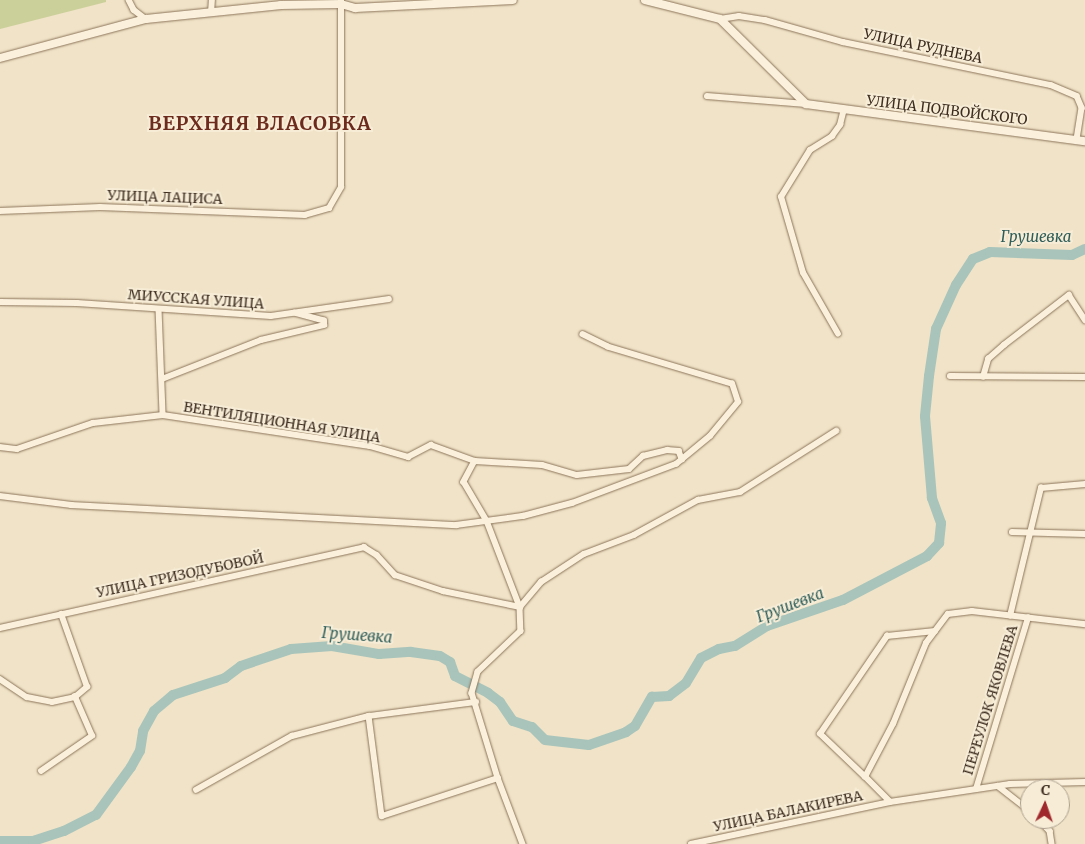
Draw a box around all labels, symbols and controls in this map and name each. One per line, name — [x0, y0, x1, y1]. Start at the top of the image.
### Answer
street label: УЛИЦА РУДНЕВА — [862, 25, 984, 67]
street label: УЛИЦА ПОДВОЙСКОГО — [866, 92, 1028, 128]
district label: ВЕРХНЯЯ ВЛАСОВКА — [146, 113, 374, 135]
street label: УЛИЦА ЛАЦИСА — [107, 187, 223, 207]
water label: Грушевка — [1001, 228, 1071, 246]
street label: МИУССКАЯ УЛИЦА — [127, 286, 265, 312]
street label: ВЕНТИЛЯЦИОННАЯ УЛИЦА — [182, 398, 382, 446]
street label: УЛИЦА ГРИЗОДУБОВОЙ — [95, 549, 265, 601]
water label: Грушевка — [754, 584, 826, 626]
street label: ПЕРЕУЛОК ЯКОВЛЕВА — [959, 623, 1021, 777]
water label: Грушевка — [321, 624, 393, 646]
north arrow — [1020, 779, 1070, 829]
text: С — [1041, 781, 1051, 799]
street label: УЛИЦА БАЛАКИРЕВА — [712, 787, 864, 835]

